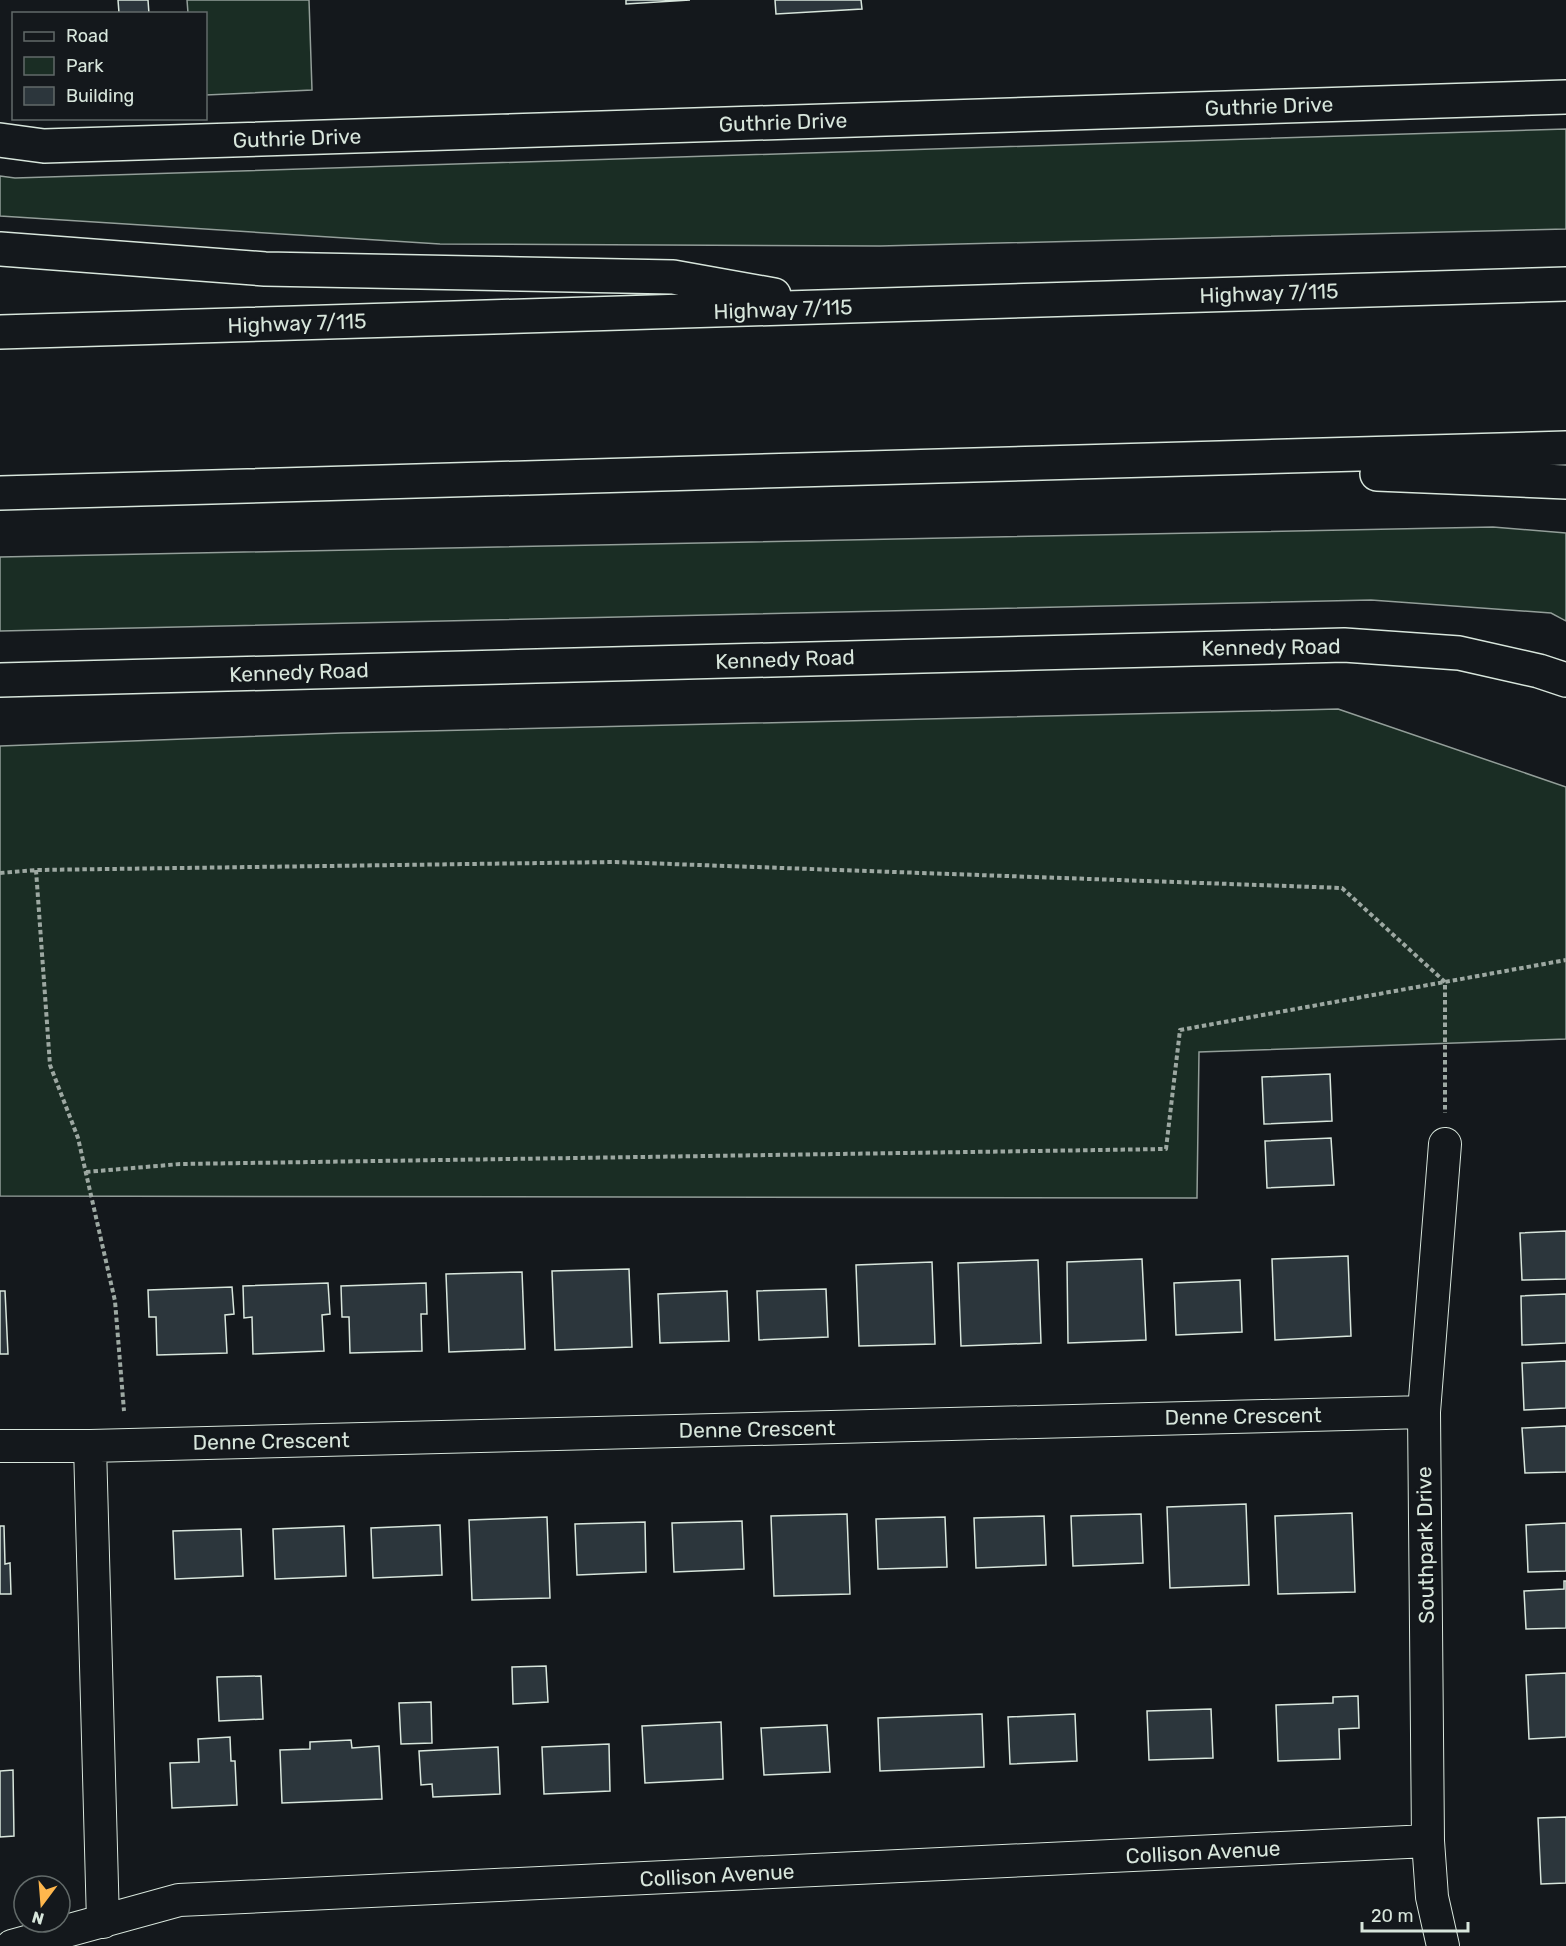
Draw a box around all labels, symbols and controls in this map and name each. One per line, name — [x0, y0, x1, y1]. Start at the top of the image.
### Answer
legend — [12, 12, 207, 120]
text: Road — [66, 25, 109, 47]
text: Park — [66, 55, 104, 77]
text: Building — [66, 85, 134, 107]
street label: Guthrie Drive — [1204, 91, 1334, 121]
street label: Guthrie Drive — [718, 107, 848, 137]
street label: Guthrie Drive — [232, 123, 362, 153]
street label: Highway 7/115 — [1199, 278, 1339, 308]
street label: Highway 7/115 — [713, 294, 853, 324]
street label: Highway 7/115 — [227, 308, 367, 338]
street label: Kennedy Road — [1201, 633, 1341, 661]
street label: Kennedy Road — [715, 644, 855, 674]
street label: Kennedy Road — [229, 657, 369, 687]
street label: Denne Crescent — [1164, 1402, 1322, 1430]
street label: Denne Crescent — [678, 1415, 836, 1443]
street label: Denne Crescent — [192, 1427, 350, 1455]
street label: Southpark Drive — [1411, 1466, 1439, 1624]
street label: Collison Avenue — [1125, 1835, 1281, 1869]
street label: Collison Avenue — [639, 1858, 795, 1892]
north arrow — [12, 1874, 72, 1934]
scale bar — [1362, 1895, 1468, 1933]
text: 20 m — [1371, 1905, 1413, 1927]
text: N — [30, 1907, 46, 1929]

